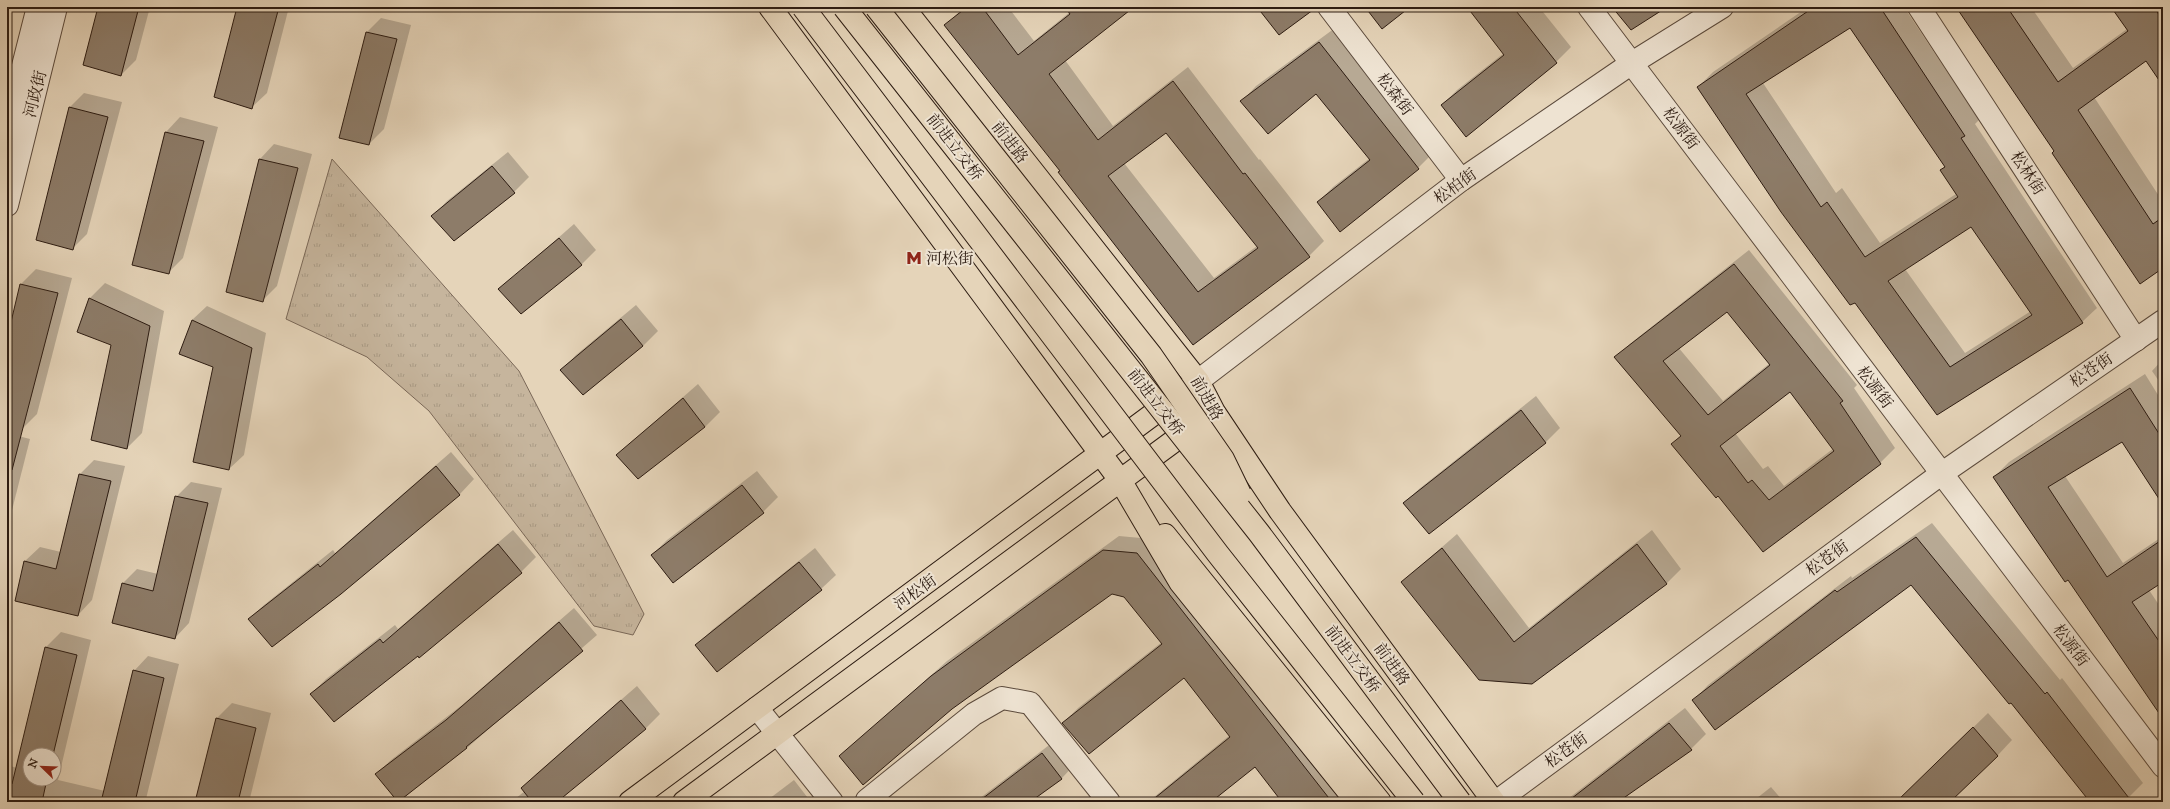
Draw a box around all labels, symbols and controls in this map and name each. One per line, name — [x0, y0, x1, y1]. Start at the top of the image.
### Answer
street label: 河政街 — [20, 68, 50, 120]
street label: 松森街 — [1373, 69, 1417, 119]
street label: 松源街 — [1659, 103, 1703, 153]
street label: 前进立交桥 — [923, 110, 987, 184]
street label: 前进路 — [988, 117, 1032, 167]
street label: 松林街 — [2007, 148, 2049, 198]
street label: 松柏街 — [1430, 164, 1480, 208]
metro station icon: 河松街 — [905, 249, 923, 267]
place label: 河松街 — [926, 249, 974, 268]
street label: 松苍街 — [2066, 348, 2116, 392]
street label: 松源街 — [1853, 362, 1897, 412]
street label: 前进立交桥 — [1124, 365, 1188, 439]
street label: 前进路 — [1187, 372, 1227, 424]
street label: 松苍街 — [1802, 536, 1852, 580]
street label: 河松街 — [890, 570, 940, 614]
street label: 松源街 — [2049, 620, 2093, 670]
street label: 前进立交桥 — [1321, 621, 1385, 697]
street label: 前进路 — [1370, 639, 1414, 689]
street label: 松苍街 — [1541, 728, 1591, 772]
north arrow — [22, 747, 62, 787]
text: N — [25, 756, 41, 770]

